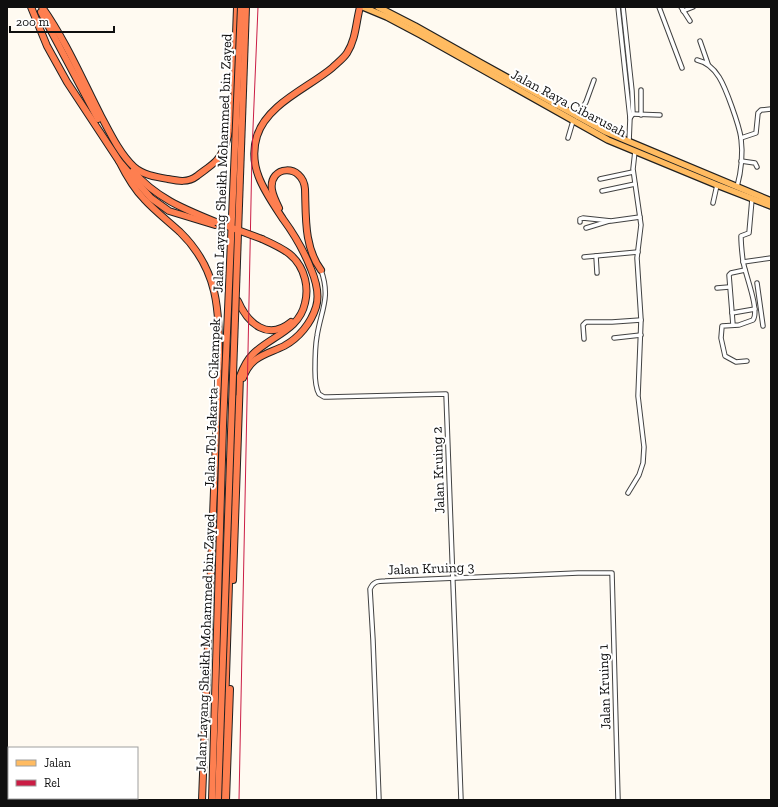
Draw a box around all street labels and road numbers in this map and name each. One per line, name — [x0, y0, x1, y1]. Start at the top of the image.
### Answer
street label: Jalan Layang Sheikh Mohammed bin Zayed — [209, 33, 236, 293]
street label: Jalan Raya Cibarusah — [508, 66, 630, 141]
street label: Jalan Tol Jakarta–Cikampek — [201, 317, 224, 488]
street label: Jalan Kruing 2 — [428, 426, 449, 514]
street label: Jalan Layang Sheikh Mohammed bin Zayed — [192, 513, 219, 773]
street label: Jalan Kruing 3 — [387, 558, 475, 579]
street label: Jalan Kruing 1 — [594, 643, 614, 730]

